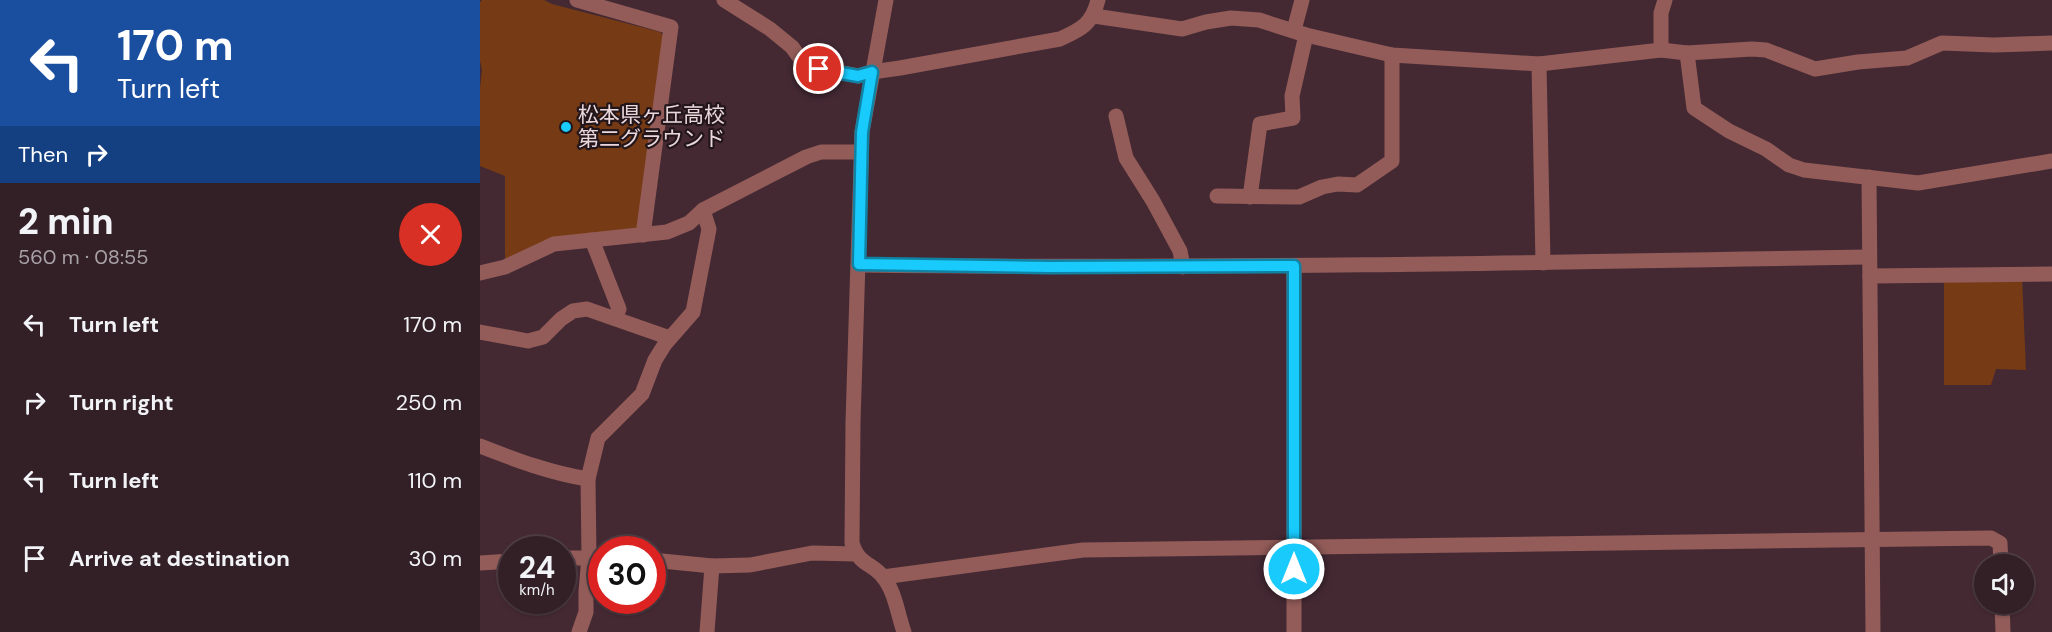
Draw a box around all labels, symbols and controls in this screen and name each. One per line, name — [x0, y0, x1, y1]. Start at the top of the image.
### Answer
text: 170 m — [117, 18, 234, 73]
icon: left — [18, 24, 96, 102]
pin — [793, 43, 844, 94]
icon: arrive — [802, 52, 835, 85]
text: Turn left — [117, 71, 220, 106]
place label: 松本県ヶ丘高校 第二グラウンド — [578, 101, 725, 153]
marker: 松本県ヶ丘高校 第二グラウンド — [559, 120, 573, 134]
icon: right — [80, 138, 113, 171]
text: Then — [18, 140, 68, 169]
text: 2 min — [18, 198, 114, 245]
button: close — [399, 203, 462, 266]
text: 560 m · 08:55 — [18, 244, 148, 270]
icon: left — [18, 308, 51, 341]
text: Turn left — [69, 310, 159, 339]
text: 170 m — [403, 310, 462, 339]
icon: right — [18, 386, 51, 419]
text: Turn right — [69, 388, 174, 417]
text: 250 m — [395, 388, 462, 417]
icon: left — [18, 464, 51, 497]
text: Turn left — [69, 466, 159, 495]
text: 110 m — [408, 466, 462, 495]
speed limit sign: 30 — [588, 536, 666, 614]
position arrow — [1262, 537, 1326, 601]
icon: arrive — [18, 542, 51, 575]
text: Arrive at destination — [69, 544, 290, 573]
text: 30 m — [408, 544, 462, 573]
text: 24 — [519, 548, 555, 587]
map controls — [1974, 554, 2034, 614]
button: sound — [1974, 554, 2034, 614]
text: km/h — [519, 580, 555, 600]

